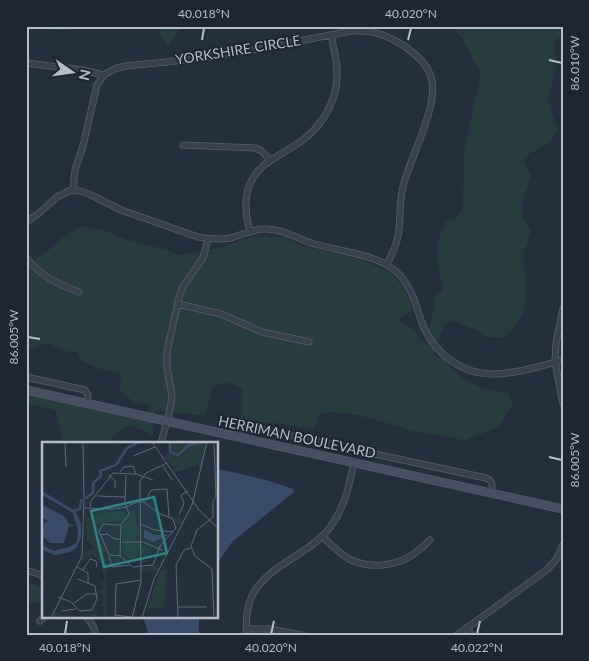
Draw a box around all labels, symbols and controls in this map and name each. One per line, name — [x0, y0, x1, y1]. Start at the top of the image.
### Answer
text: 40.018°N — [178, 6, 230, 21]
text: 40.020°N — [385, 6, 437, 21]
street label: YORKSHIRE CIRCLE — [174, 31, 302, 68]
text: 86.010°W — [567, 35, 582, 91]
north arrow — [48, 48, 98, 98]
text: N — [76, 68, 95, 82]
text: 86.005°W — [6, 309, 21, 365]
street label: HERRIMAN BOULEVARD — [217, 412, 377, 462]
text: 86.005°W — [567, 432, 582, 488]
inset map — [42, 442, 219, 618]
text: 40.018°N — [39, 640, 91, 655]
text: 40.020°N — [245, 640, 297, 655]
text: 40.022°N — [451, 640, 503, 655]

